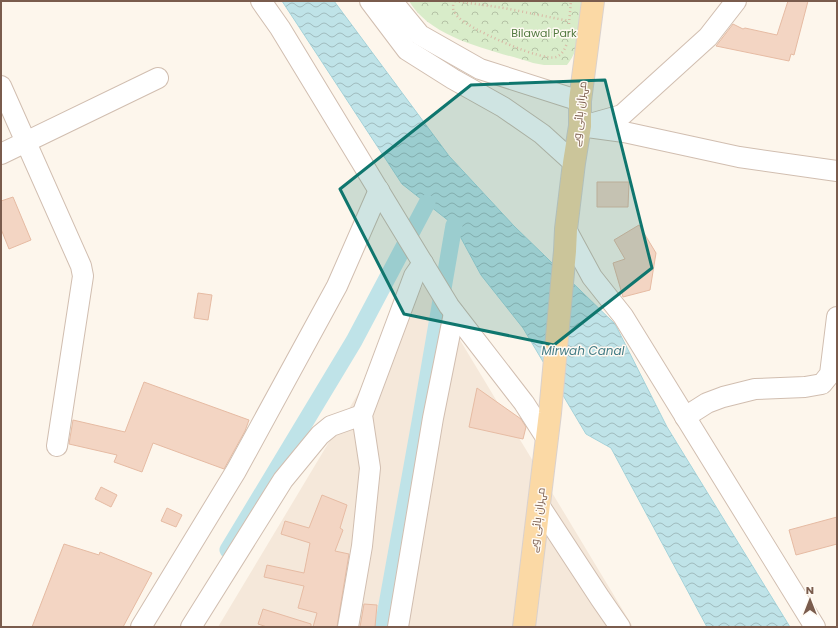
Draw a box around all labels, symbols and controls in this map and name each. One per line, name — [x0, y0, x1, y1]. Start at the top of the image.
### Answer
park label: Bilawal Park — [511, 25, 577, 41]
street label: مہران ہائی وے — [568, 80, 590, 148]
water label: Mirwah Canal — [541, 342, 625, 359]
street label: مہران ہائی وے — [525, 486, 549, 554]
north arrow — [790, 580, 830, 620]
text: N — [806, 582, 814, 598]

